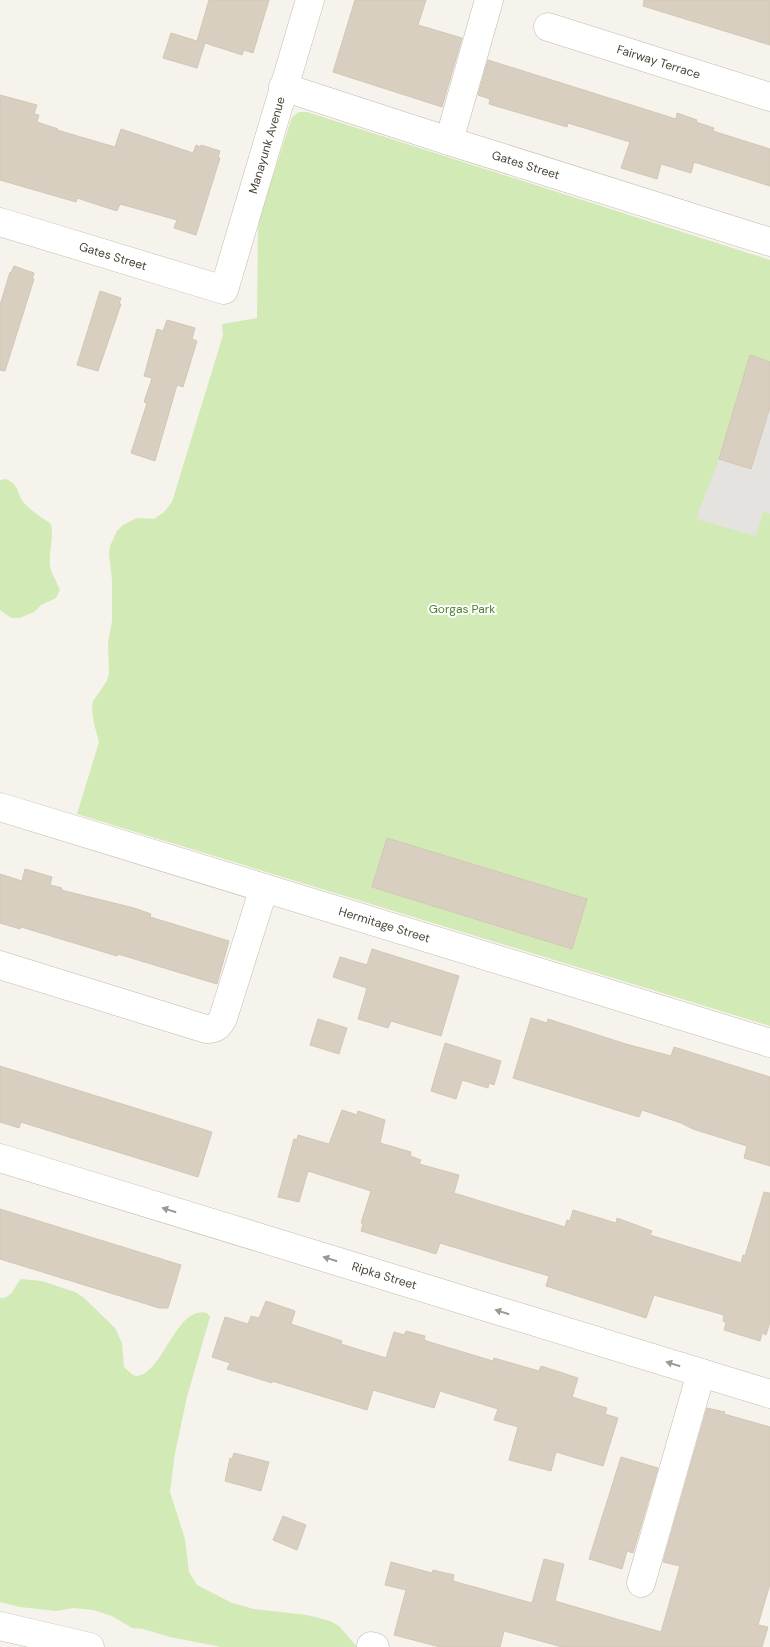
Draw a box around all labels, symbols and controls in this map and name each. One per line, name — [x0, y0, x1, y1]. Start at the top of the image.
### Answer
street label: Fairway Terrace — [615, 41, 703, 83]
street label: Manayunk Avenue — [245, 95, 289, 196]
street label: Gates Street — [490, 147, 562, 183]
street label: Gates Street — [77, 238, 149, 274]
park label: Gorgas Park — [429, 601, 495, 617]
street label: Hermitage Street — [337, 903, 432, 946]
one-way arrow — [161, 1205, 176, 1213]
one-way arrow — [323, 1255, 338, 1263]
street label: Ripka Street — [350, 1258, 419, 1293]
one-way arrow — [495, 1308, 510, 1315]
one-way arrow — [666, 1360, 681, 1368]

